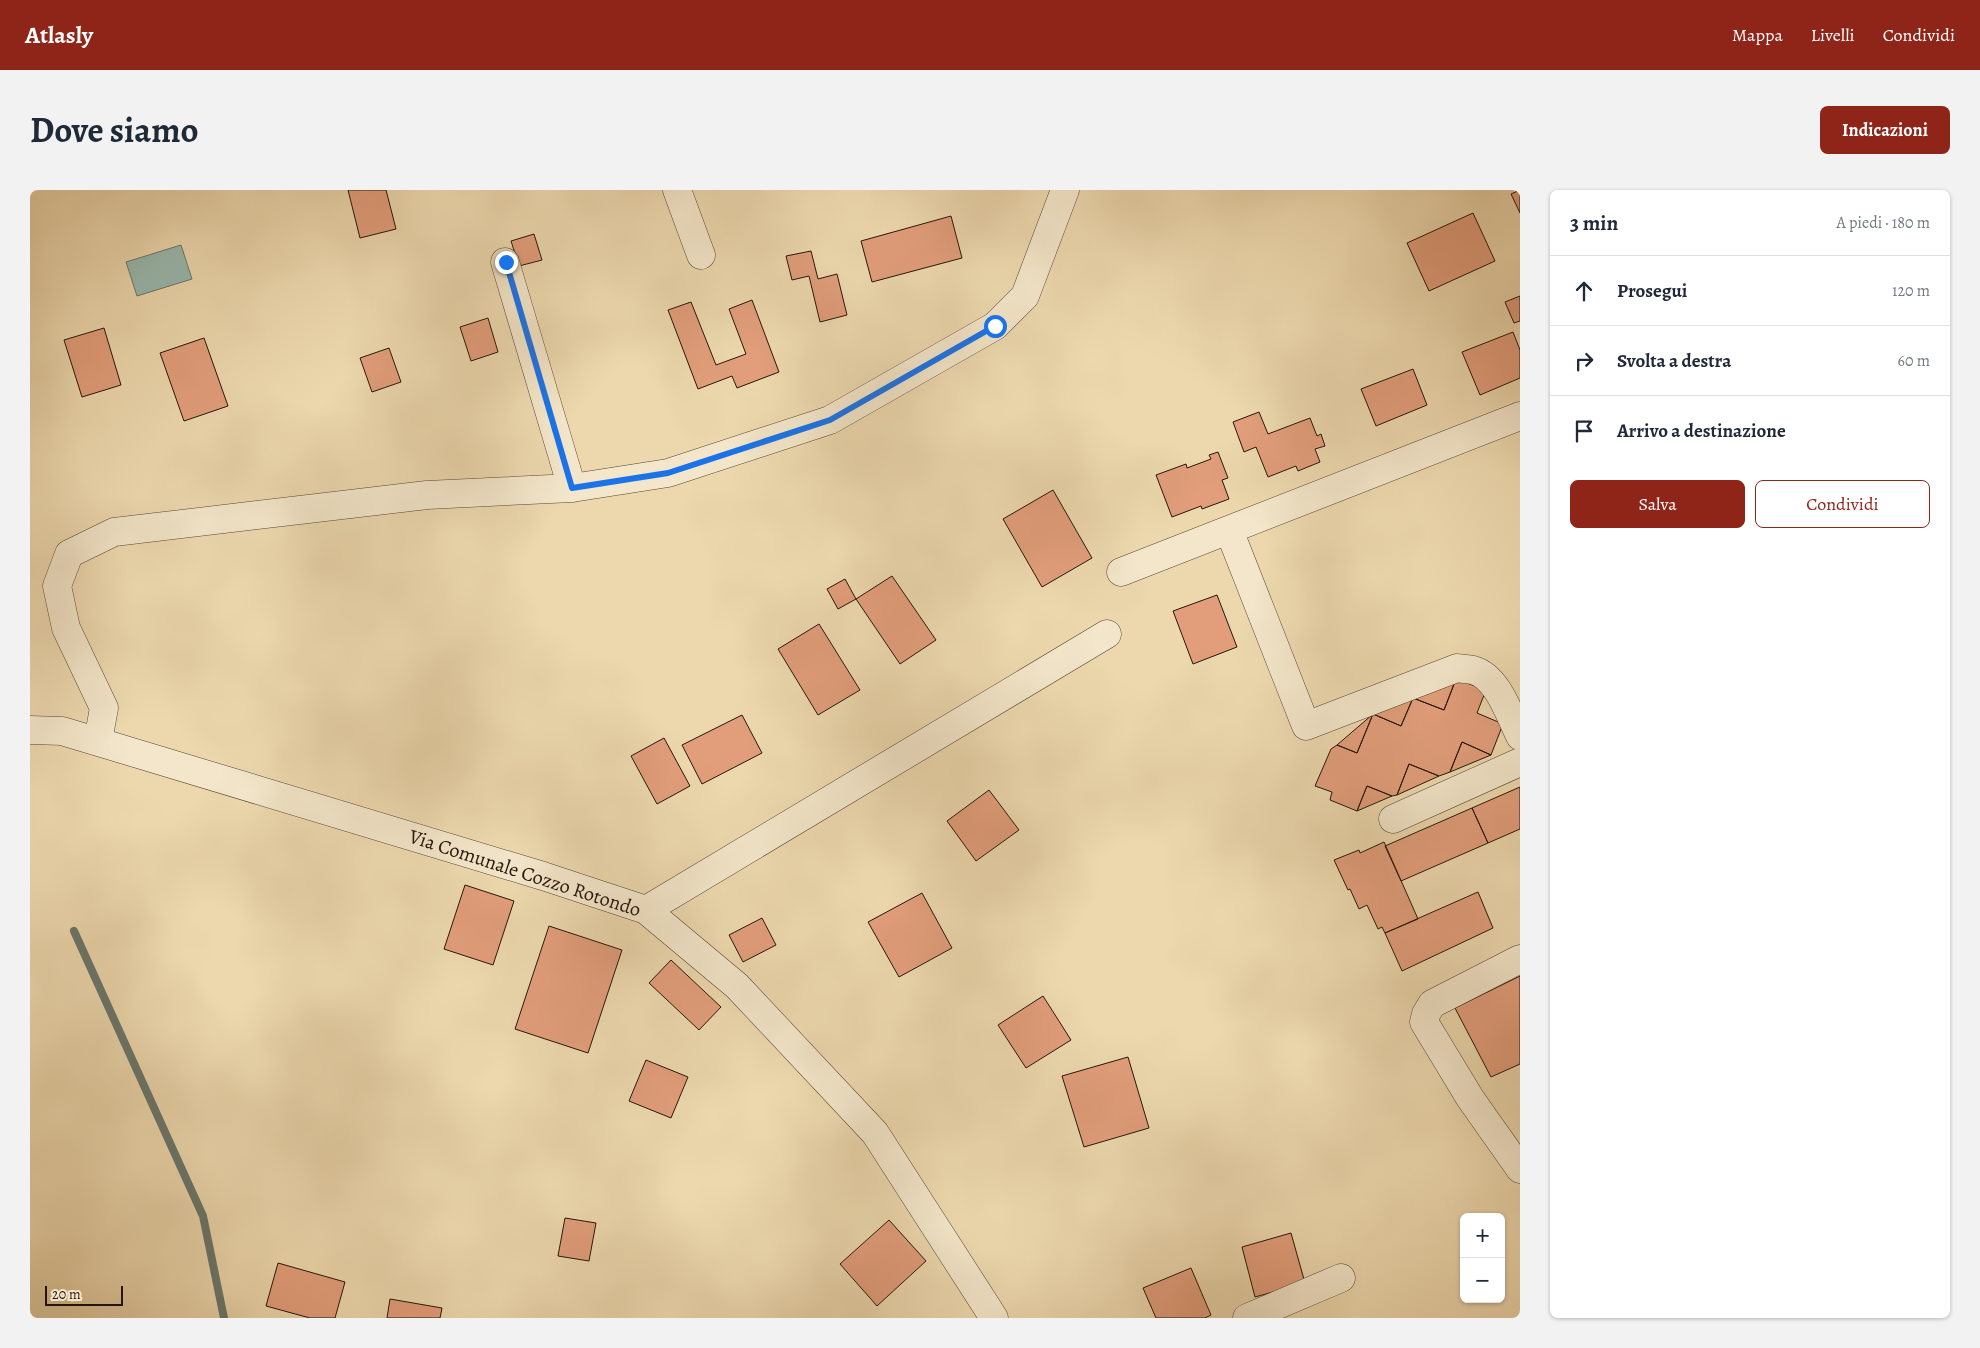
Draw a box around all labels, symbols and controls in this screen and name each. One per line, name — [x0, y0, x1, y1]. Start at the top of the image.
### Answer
text: Atlasly — [25, 19, 93, 51]
text: Mappa — [1732, 23, 1783, 47]
text: Livelli — [1811, 23, 1855, 47]
text: Condividi — [1883, 23, 1955, 47]
text: Dove siamo — [30, 106, 199, 154]
button: Indicazioni — [1820, 106, 1950, 154]
text: 3 min — [1570, 209, 1618, 237]
text: A piedi · 180 m — [1837, 212, 1930, 234]
route end — [495, 251, 518, 274]
icon: ahead — [1570, 277, 1598, 305]
text: Prosegui — [1617, 278, 1687, 304]
text: 120 m — [1892, 280, 1930, 302]
route start — [984, 315, 1007, 338]
icon: right — [1570, 347, 1598, 375]
text: Svolta a destra — [1617, 348, 1731, 374]
text: 60 m — [1898, 350, 1930, 372]
icon: arrive — [1570, 417, 1598, 445]
text: Arrivo a destinazione — [1617, 418, 1786, 444]
button: Salva — [1570, 480, 1745, 528]
button: Condividi — [1755, 480, 1930, 528]
street label: Via Comunale Cozzo Rotondo — [405, 822, 644, 923]
map controls — [1460, 1213, 1505, 1303]
button: + — [1460, 1213, 1505, 1258]
button: − — [1460, 1258, 1505, 1303]
scale bar — [45, 1283, 122, 1306]
text: 20 m — [52, 1285, 81, 1304]

